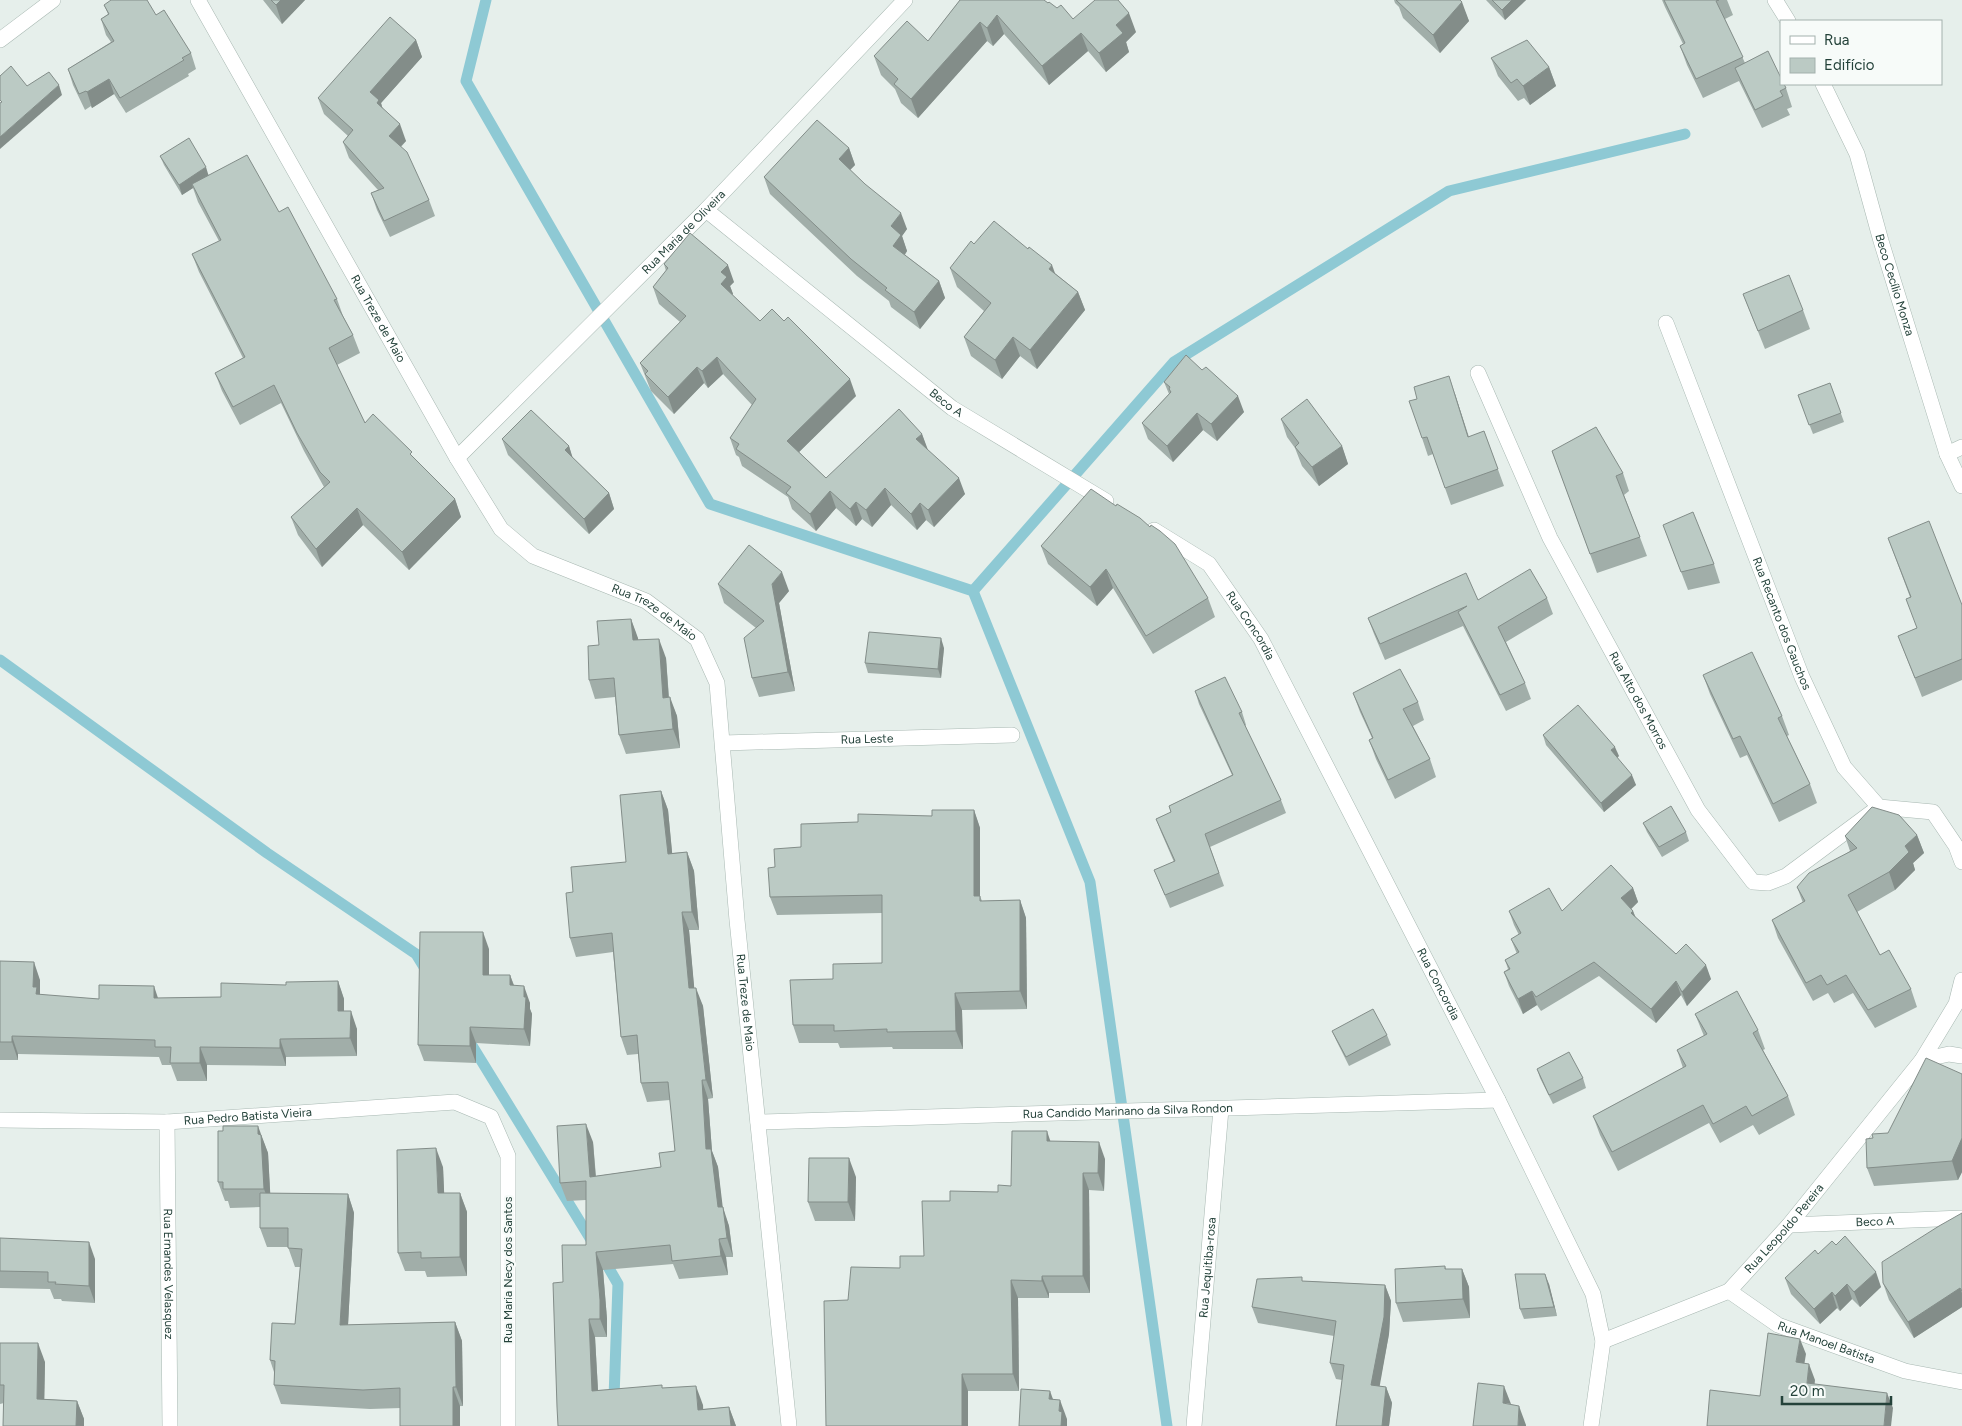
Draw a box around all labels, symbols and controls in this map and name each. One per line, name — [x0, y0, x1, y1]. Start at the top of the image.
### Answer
legend — [1780, 20, 1942, 85]
text: Rua — [1824, 31, 1849, 49]
text: Edifício — [1824, 56, 1875, 74]
street label: Rua Maria de Oliveira — [639, 187, 728, 277]
street label: Beco Cecílio Monza — [1872, 232, 1917, 338]
street label: Rua Treze de Maio — [348, 272, 408, 365]
street label: Beco A — [927, 386, 965, 420]
street label: Rua Recanto dos Gauchos — [1750, 555, 1814, 693]
street label: Rua Treze de Maio — [610, 581, 700, 644]
street label: Rua Concordia — [1223, 589, 1278, 662]
street label: Rua Alto dos Morros — [1606, 649, 1671, 752]
street label: Rua Leste — [840, 731, 894, 747]
street label: Rua Concordia — [1414, 946, 1463, 1023]
street label: Rua Treze de Maio — [734, 953, 757, 1052]
street label: Rua Candido Marinano da Silva Rondon — [1023, 1101, 1233, 1121]
street label: Rua Pedro Batista Vieira — [183, 1105, 312, 1128]
street label: Rua Leopoldo Pereira — [1742, 1181, 1827, 1276]
street label: Rua Maria Necy dos Santos — [501, 1196, 515, 1343]
street label: Rua Ernandes Velasquez — [161, 1208, 176, 1340]
street label: Beco A — [1855, 1214, 1894, 1229]
street label: Rua Jequitiba-rosa — [1196, 1217, 1219, 1318]
street label: Rua Manoel Batista — [1776, 1318, 1877, 1367]
scale bar — [1782, 1374, 1891, 1406]
text: 20 m — [1790, 1382, 1824, 1400]

